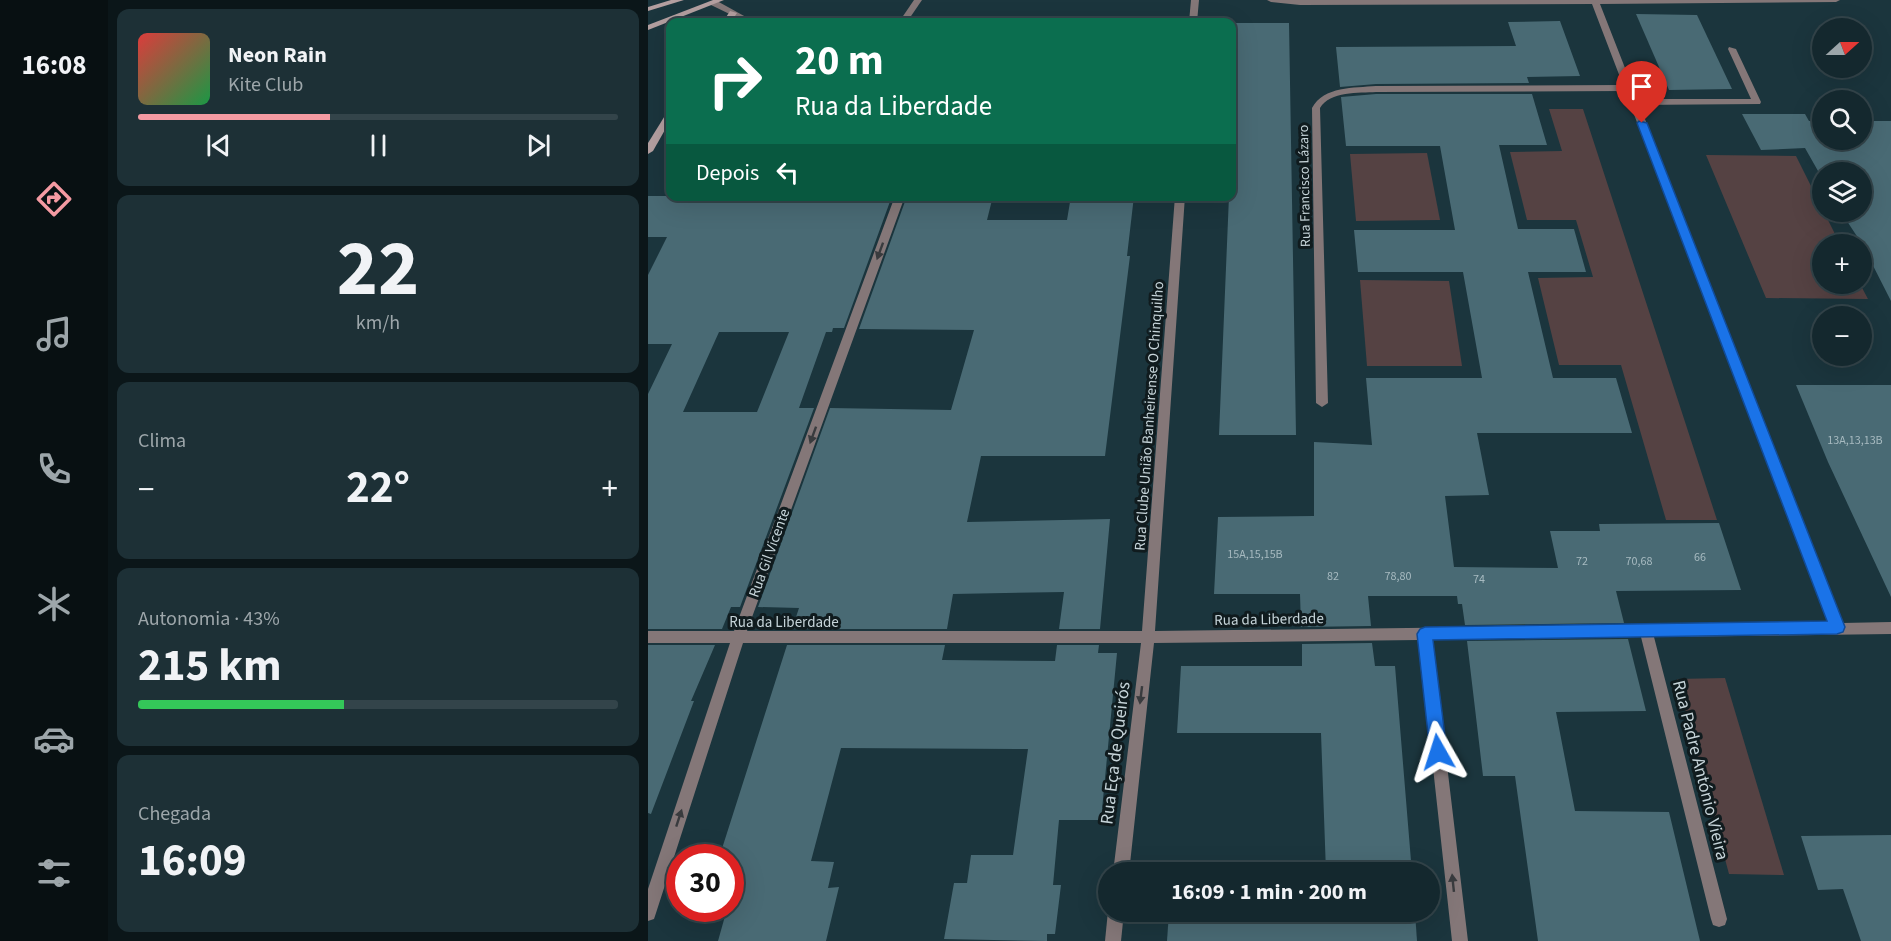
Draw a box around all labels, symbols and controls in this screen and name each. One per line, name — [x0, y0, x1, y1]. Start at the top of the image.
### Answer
north arrow — [1812, 18, 1872, 78]
map controls — [1812, 18, 1872, 366]
text: 20 m — [795, 31, 884, 91]
text: Neon Rain — [228, 39, 327, 71]
icon: right — [696, 42, 774, 120]
text: 16:08 — [21, 46, 87, 85]
pin — [1616, 61, 1667, 123]
icon: arrive — [1625, 70, 1658, 103]
text: Kite Club — [228, 71, 303, 99]
text: Rua da Liberdade — [795, 87, 992, 126]
button: search — [1812, 90, 1872, 150]
street label: Rua Francisco Lázaro — [1294, 125, 1316, 247]
icon: previous — [202, 129, 235, 162]
icon: pause — [362, 129, 395, 162]
icon: next — [522, 129, 555, 162]
icon: left — [771, 156, 804, 189]
text: Depois — [696, 157, 759, 189]
button: layers — [1812, 162, 1872, 222]
icon: directions — [33, 178, 75, 220]
text: 22 — [337, 214, 419, 325]
button: + — [1812, 234, 1872, 294]
one-way arrow — [874, 243, 884, 261]
street label: Rua Clube União Banheirense O Chinquilho — [1130, 281, 1169, 551]
button: − — [1812, 306, 1872, 366]
text: km/h — [356, 309, 400, 337]
icon: music — [33, 313, 75, 355]
one-way arrow — [807, 426, 817, 444]
text: Clima — [138, 427, 186, 455]
house number: 13A,13,13B — [1827, 432, 1883, 449]
icon: phone — [33, 448, 75, 490]
text: 22° — [346, 456, 410, 520]
text: − — [138, 466, 154, 513]
text: + — [602, 466, 618, 513]
street label: Rua Gil Vicente — [744, 506, 795, 600]
house number: 15A,15,15B — [1227, 546, 1283, 563]
house number: 66 — [1694, 549, 1706, 566]
house number: 72 — [1576, 553, 1588, 570]
house number: 70,68 — [1626, 553, 1652, 570]
house number: 82 — [1327, 568, 1339, 585]
house number: 78,80 — [1385, 568, 1411, 585]
house number: 74 — [1473, 571, 1485, 588]
icon: climate — [33, 583, 75, 625]
text: Autonomia · 43% — [138, 605, 280, 633]
street label: Rua da Liberdade — [1214, 608, 1324, 631]
street label: Rua da Liberdade — [729, 612, 839, 633]
text: 215 km — [138, 634, 282, 698]
street label: Rua Padre António Vieira — [1666, 678, 1735, 863]
street label: Rua Eça de Queirós — [1094, 680, 1137, 826]
one-way arrow — [1136, 686, 1146, 705]
icon: car — [33, 718, 75, 760]
position arrow — [1406, 720, 1470, 784]
text: Chegada — [138, 800, 211, 828]
one-way arrow — [675, 809, 685, 827]
text: 16:09 — [138, 829, 247, 893]
speed limit sign: 30 — [666, 844, 744, 922]
icon: filters — [33, 852, 75, 894]
one-way arrow — [1448, 873, 1458, 892]
text: 16:09 · 1 min · 200 m — [1171, 876, 1367, 908]

